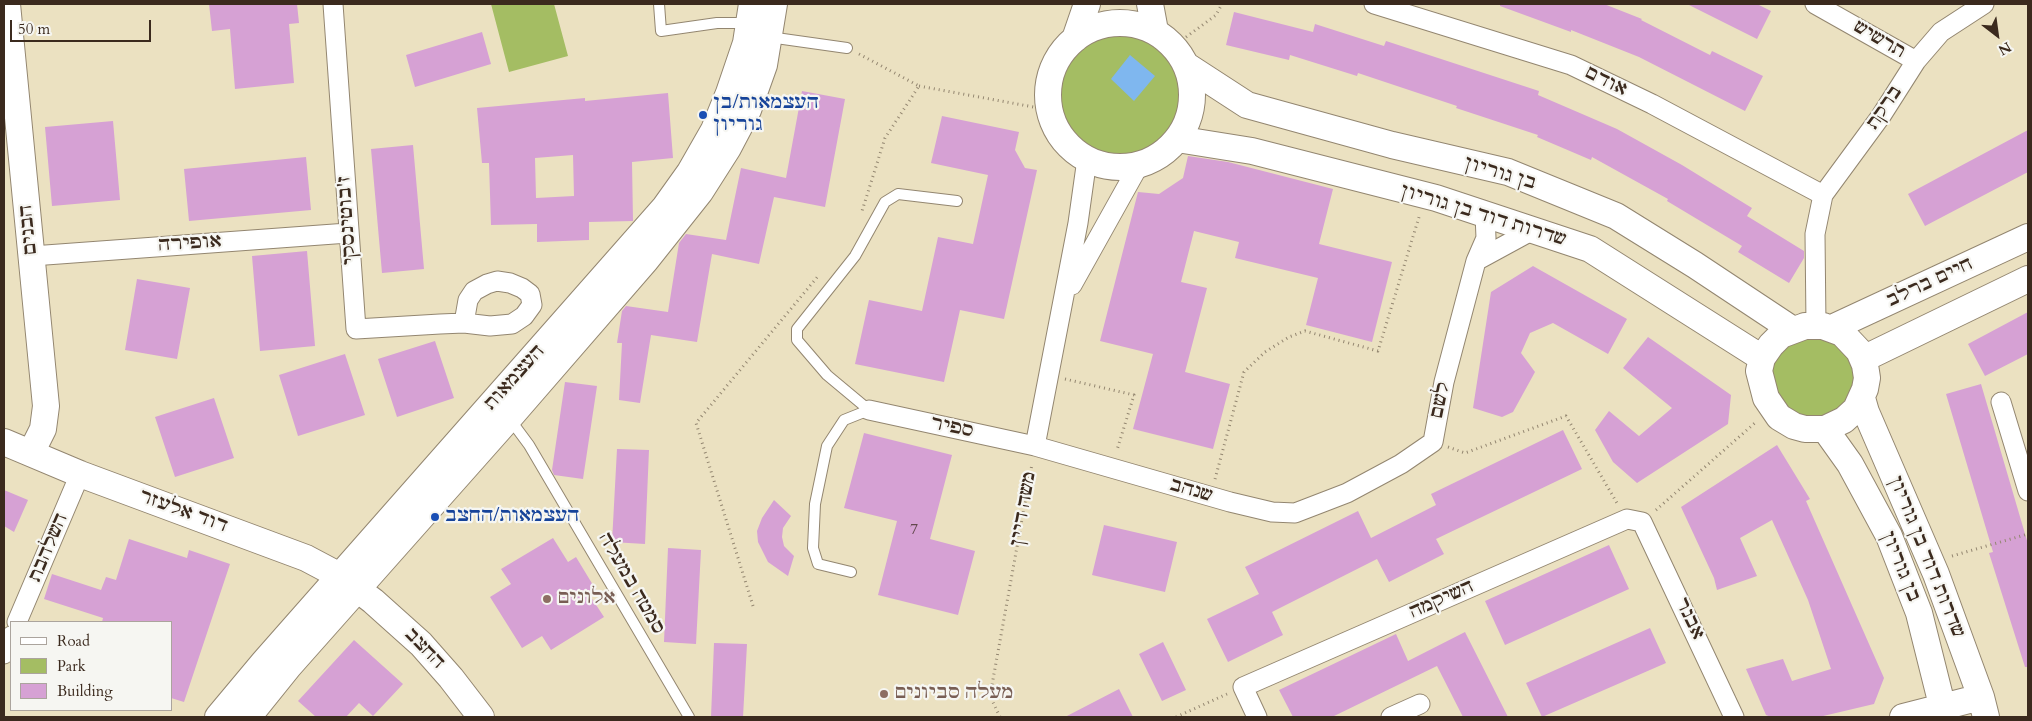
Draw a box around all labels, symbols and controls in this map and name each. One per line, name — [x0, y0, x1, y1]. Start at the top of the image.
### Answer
scale bar — [12, 10, 154, 42]
north arrow — [1972, 10, 2022, 60]
street label: תרשיש — [1849, 16, 1909, 64]
text: 50 m — [18, 19, 50, 39]
text: N — [1995, 37, 2015, 60]
street label: אודם — [1581, 62, 1631, 102]
street label: ברקת — [1862, 82, 1908, 134]
place label: העצמאות/בן גוריון — [713, 93, 819, 137]
marker: העצמאות/בן גוריון — [697, 109, 709, 121]
street label: בן גוריון — [1461, 152, 1539, 196]
street label: ז'בוטינסקי — [333, 174, 363, 266]
street label: שדרות דוד בן גוריון — [1397, 180, 1569, 252]
street label: הבנים — [15, 203, 43, 257]
street label: אופירה — [158, 230, 222, 258]
street label: חיים ברלב — [1883, 253, 1977, 313]
street label: העצמאות — [480, 341, 550, 415]
street label: לשם — [1426, 380, 1456, 420]
street label: ספיר — [928, 412, 976, 444]
street label: משה דיין — [1006, 470, 1042, 548]
street label: שדרות דוד בן גוריון — [1883, 473, 1969, 641]
street label: שנהב — [1167, 474, 1215, 508]
street label: דוד אלעזר — [136, 485, 230, 539]
place label: העצמאות/החצב — [445, 506, 579, 528]
street label: השלהבת — [24, 510, 74, 586]
marker: העצמאות/החצב — [429, 511, 441, 523]
house number: 7 — [910, 520, 918, 540]
street label: בן גוריון — [1875, 528, 1925, 606]
street label: סמטה במעלה — [593, 529, 669, 639]
street label: השיקמה — [1406, 576, 1478, 624]
place label: אלונים — [557, 588, 616, 610]
marker: אלונים — [541, 593, 553, 605]
street label: אבנר — [1669, 594, 1709, 644]
legend — [10, 621, 172, 711]
street label: החצב — [399, 624, 449, 674]
text: Road — [57, 631, 90, 651]
text: Park — [57, 656, 86, 676]
text: Building — [57, 681, 113, 701]
place label: מעלה סביונים — [894, 683, 1014, 705]
marker: מעלה סביונים — [878, 688, 890, 700]

